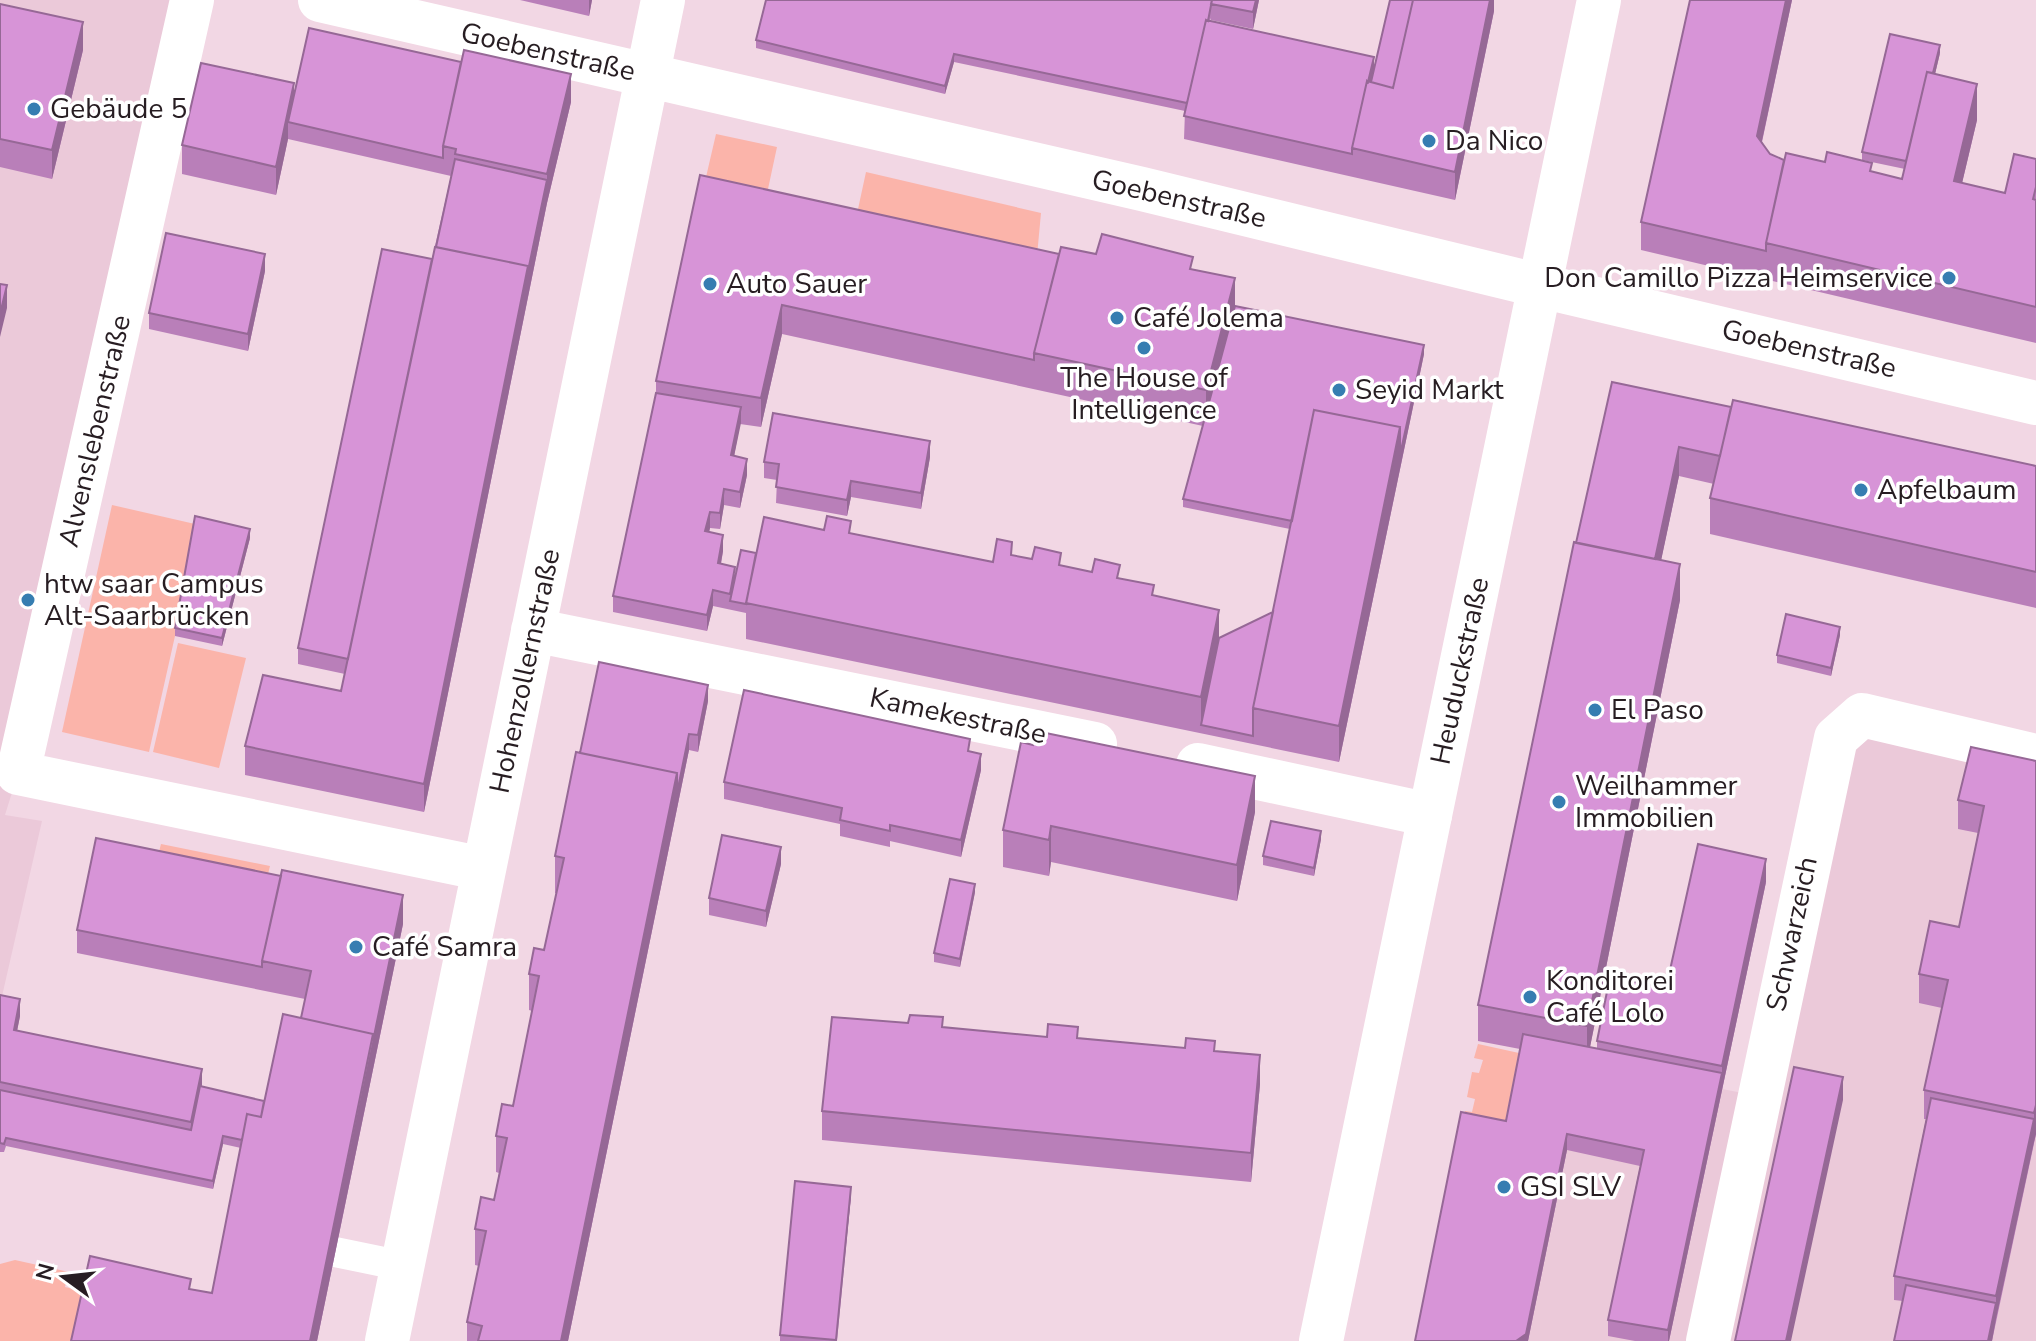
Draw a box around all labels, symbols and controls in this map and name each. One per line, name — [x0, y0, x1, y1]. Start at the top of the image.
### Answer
street label: Goebenstraße — [457, 13, 639, 91]
place label: Gebäude 5 — [50, 90, 187, 128]
marker: Gebäude 5 — [25, 100, 43, 118]
place label: Da Nico — [1445, 122, 1543, 160]
marker: Da Nico — [1420, 132, 1438, 150]
street label: Goebenstraße — [1088, 160, 1270, 238]
place label: Don Camillo Pizza Heimservice — [1544, 259, 1933, 297]
place label: Auto Sauer — [726, 265, 867, 303]
marker: Don Camillo Pizza Heimservice — [1940, 269, 1958, 287]
marker: Auto Sauer — [701, 275, 719, 293]
place label: Café Jolema — [1133, 299, 1284, 337]
marker: Café Jolema — [1108, 309, 1126, 327]
street label: Goebenstraße — [1718, 310, 1900, 388]
street label: Alvenslebenstraße — [50, 311, 140, 551]
marker: The House of Intelligence — [1135, 339, 1153, 357]
place label: The House of Intelligence — [1060, 359, 1229, 429]
place label: Seyid Markt — [1355, 371, 1504, 409]
marker: Seyid Markt — [1330, 381, 1348, 399]
place label: Apfelbaum — [1877, 471, 2017, 509]
marker: Apfelbaum — [1852, 481, 1870, 499]
street label: Hohenzollernstraße — [481, 545, 569, 797]
place label: htw saar Campus Alt-Saarbrücken — [44, 565, 264, 635]
street label: Heuduckstraße — [1422, 574, 1498, 768]
marker: htw saar Campus Alt-Saarbrücken — [19, 591, 37, 609]
street label: Kamekestraße — [866, 679, 1050, 753]
place label: El Paso — [1611, 691, 1704, 729]
marker: El Paso — [1586, 701, 1604, 719]
place label: Weilhammer Immobilien — [1575, 767, 1737, 837]
marker: Weilhammer Immobilien — [1550, 793, 1568, 811]
street label: Schwarzeich — [1757, 853, 1827, 1015]
place label: Café Samra — [372, 928, 517, 966]
marker: Café Samra — [347, 938, 365, 956]
place label: Konditorei Café Lolo — [1546, 962, 1674, 1032]
marker: Konditorei Café Lolo — [1521, 988, 1539, 1006]
place label: GSI SLV — [1520, 1168, 1622, 1206]
marker: GSI SLV — [1495, 1178, 1513, 1196]
north arrow — [24, 1237, 104, 1317]
text: N — [29, 1260, 62, 1284]

